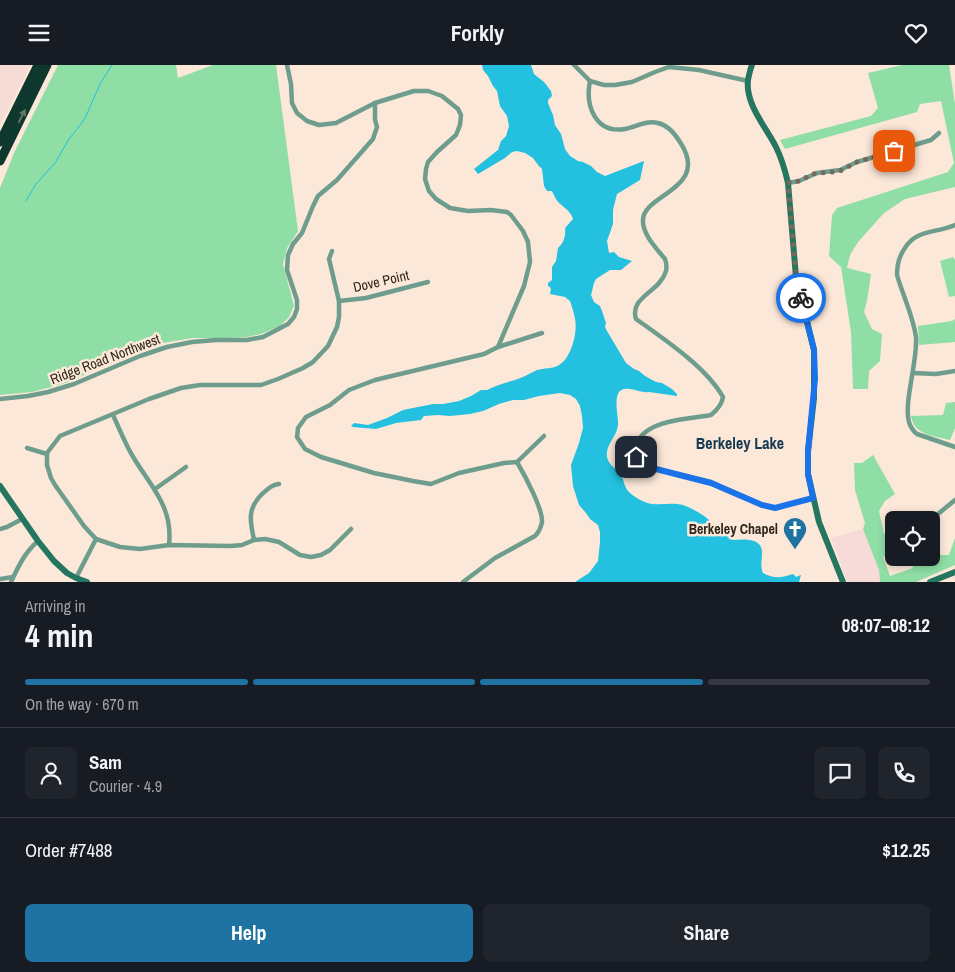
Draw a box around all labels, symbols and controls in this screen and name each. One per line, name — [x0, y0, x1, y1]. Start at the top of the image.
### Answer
text: Forkly — [451, 18, 504, 48]
icon: menu — [25, 19, 53, 47]
icon: heart — [902, 19, 930, 47]
one-way arrow — [18, 109, 26, 123]
pin — [873, 130, 915, 172]
icon: bag — [880, 137, 908, 165]
street label: Dove Point — [351, 266, 411, 296]
courier — [776, 273, 826, 323]
icon: bike — [787, 284, 815, 312]
street label: Ridge Road Northwest — [48, 330, 162, 388]
district label: Berkeley Lake — [696, 432, 784, 454]
pin — [615, 436, 657, 478]
icon: home — [622, 443, 650, 471]
map controls — [885, 511, 940, 566]
button: locate — [885, 511, 940, 566]
church icon: Berkeley Chapel — [782, 516, 808, 550]
place label: Berkeley Chapel — [689, 520, 778, 538]
text: Arriving in — [25, 595, 86, 617]
text: 08:07–08:12 — [842, 612, 930, 638]
text: 4 min — [25, 614, 94, 657]
text: On the way · 670 m — [25, 693, 139, 715]
button: person — [25, 747, 77, 799]
button: chat — [814, 747, 866, 799]
button: phone — [878, 747, 930, 799]
text: Sam — [89, 749, 122, 775]
text: Courier · 4.9 — [89, 775, 162, 797]
text: Order #7488 — [25, 837, 112, 863]
text: $12.25 — [882, 837, 930, 863]
button: Help — [25, 904, 473, 962]
button: Share — [483, 904, 930, 962]

